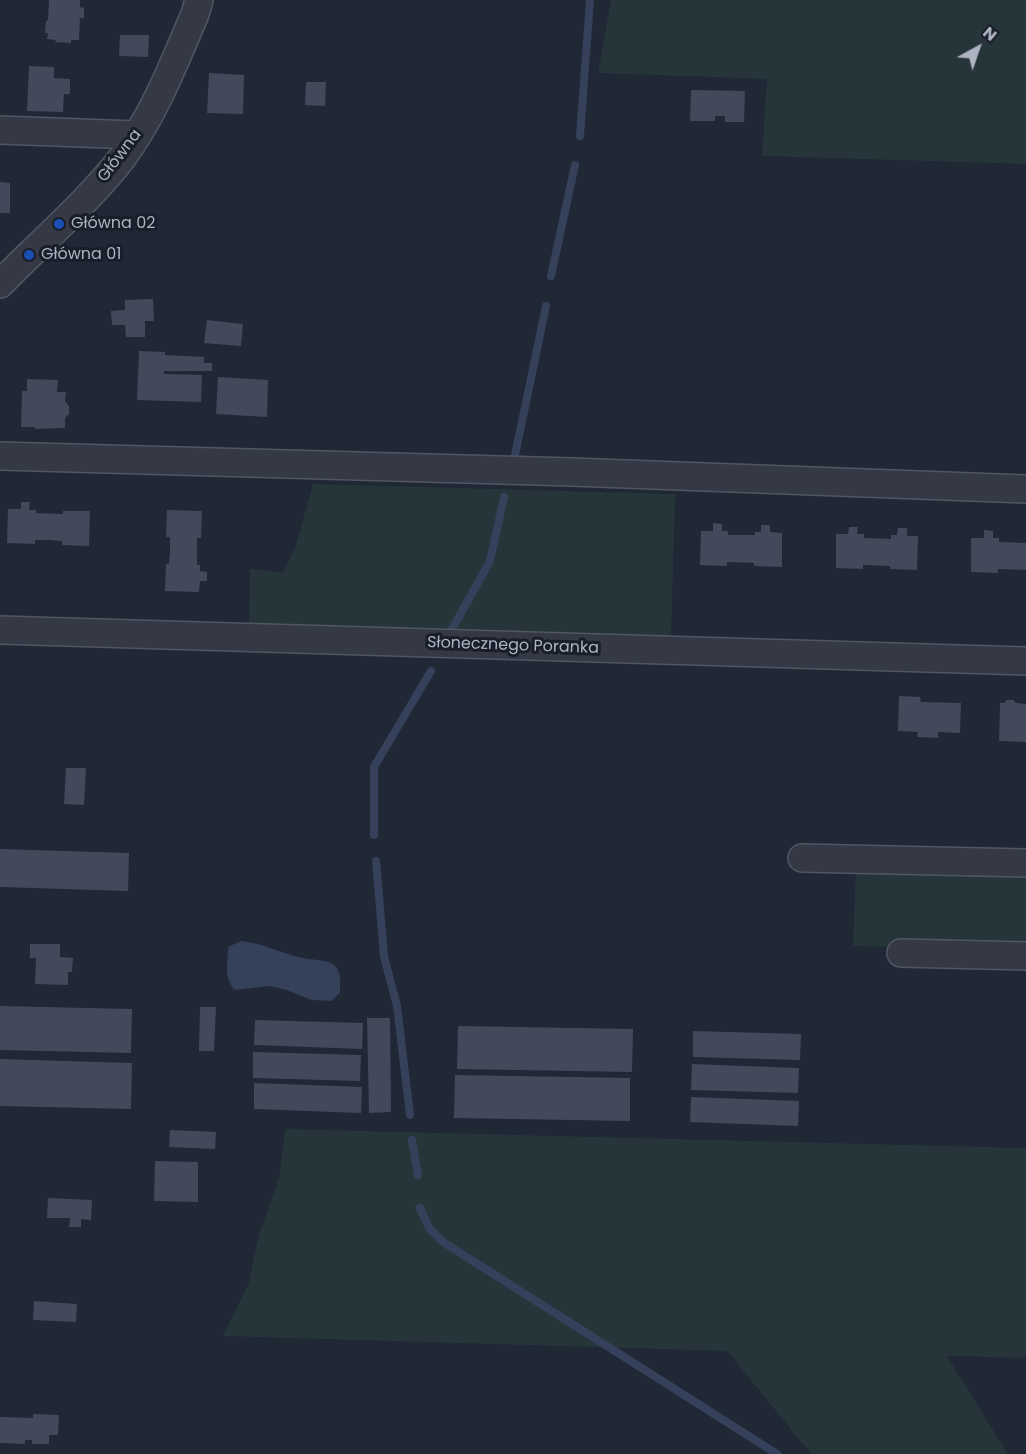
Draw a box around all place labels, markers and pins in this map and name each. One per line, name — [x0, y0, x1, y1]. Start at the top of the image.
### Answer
place label: Główna 02 — [71, 214, 155, 234]
marker: Główna 02 — [52, 217, 66, 231]
place label: Główna 01 — [41, 245, 121, 265]
marker: Główna 01 — [22, 248, 36, 262]

